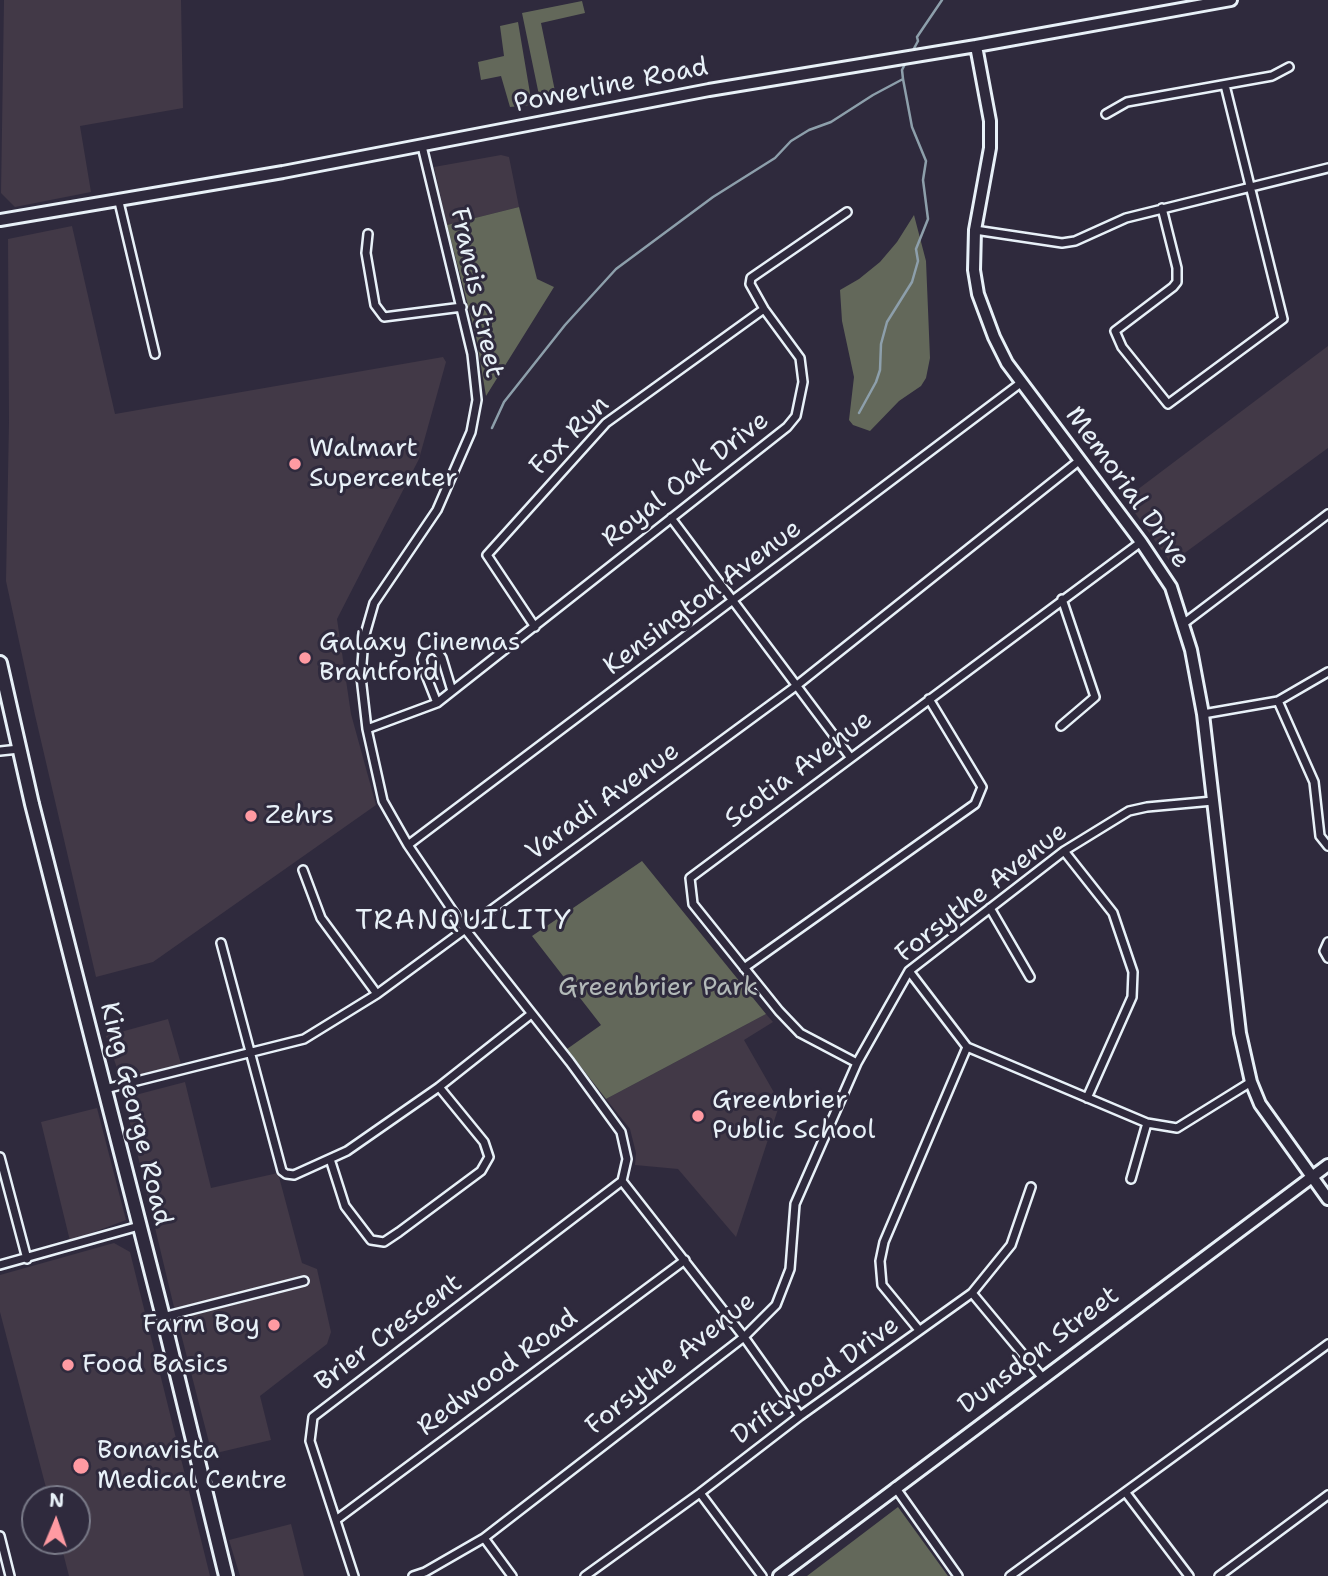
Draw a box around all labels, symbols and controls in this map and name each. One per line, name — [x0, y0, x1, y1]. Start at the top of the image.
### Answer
street label: Powerline Road — [511, 52, 711, 120]
street label: Francis Street — [443, 205, 509, 381]
street label: Fox Run — [524, 390, 616, 482]
street label: Memorial Drive — [1058, 401, 1196, 575]
street label: Royal Oak Drive — [597, 405, 775, 555]
place label: Walmart Supercenter — [309, 433, 457, 494]
marker: Walmart Supercenter — [287, 456, 303, 472]
street label: Kensington Avenue — [598, 513, 808, 683]
place label: Galaxy Cinemas Brantford — [319, 627, 521, 688]
marker: Galaxy Cinemas Brantford — [297, 650, 313, 666]
street label: Scotia Avenue — [719, 704, 879, 836]
street label: Varadi Avenue — [520, 736, 686, 868]
place label: Zehrs — [265, 800, 334, 832]
marker: Zehrs — [243, 808, 259, 824]
street label: Forsythe Avenue — [890, 816, 1074, 970]
district label: TRANQUILITY — [357, 905, 571, 939]
park label: Greenbrier Park — [558, 972, 758, 1004]
street label: King George Road — [92, 999, 178, 1229]
place label: Greenbrier Public School — [712, 1085, 875, 1146]
marker: Greenbrier Public School — [690, 1108, 706, 1124]
street label: Brier Crescent — [309, 1268, 469, 1398]
street label: Dunsdon Street — [952, 1280, 1126, 1422]
street label: Forsythe Avenue — [580, 1286, 762, 1442]
street label: Redwood Road — [412, 1303, 584, 1443]
place label: Farm Boy — [142, 1309, 260, 1341]
street label: Driftwood Drive — [726, 1310, 906, 1452]
marker: Farm Boy — [266, 1317, 282, 1333]
place label: Food Basics — [82, 1349, 228, 1381]
marker: Food Basics — [60, 1357, 76, 1373]
place label: Bonavista Medical Centre — [97, 1435, 287, 1496]
marker: Bonavista Medical Centre — [71, 1456, 91, 1476]
north arrow — [21, 1485, 91, 1555]
text: N — [49, 1488, 65, 1513]

